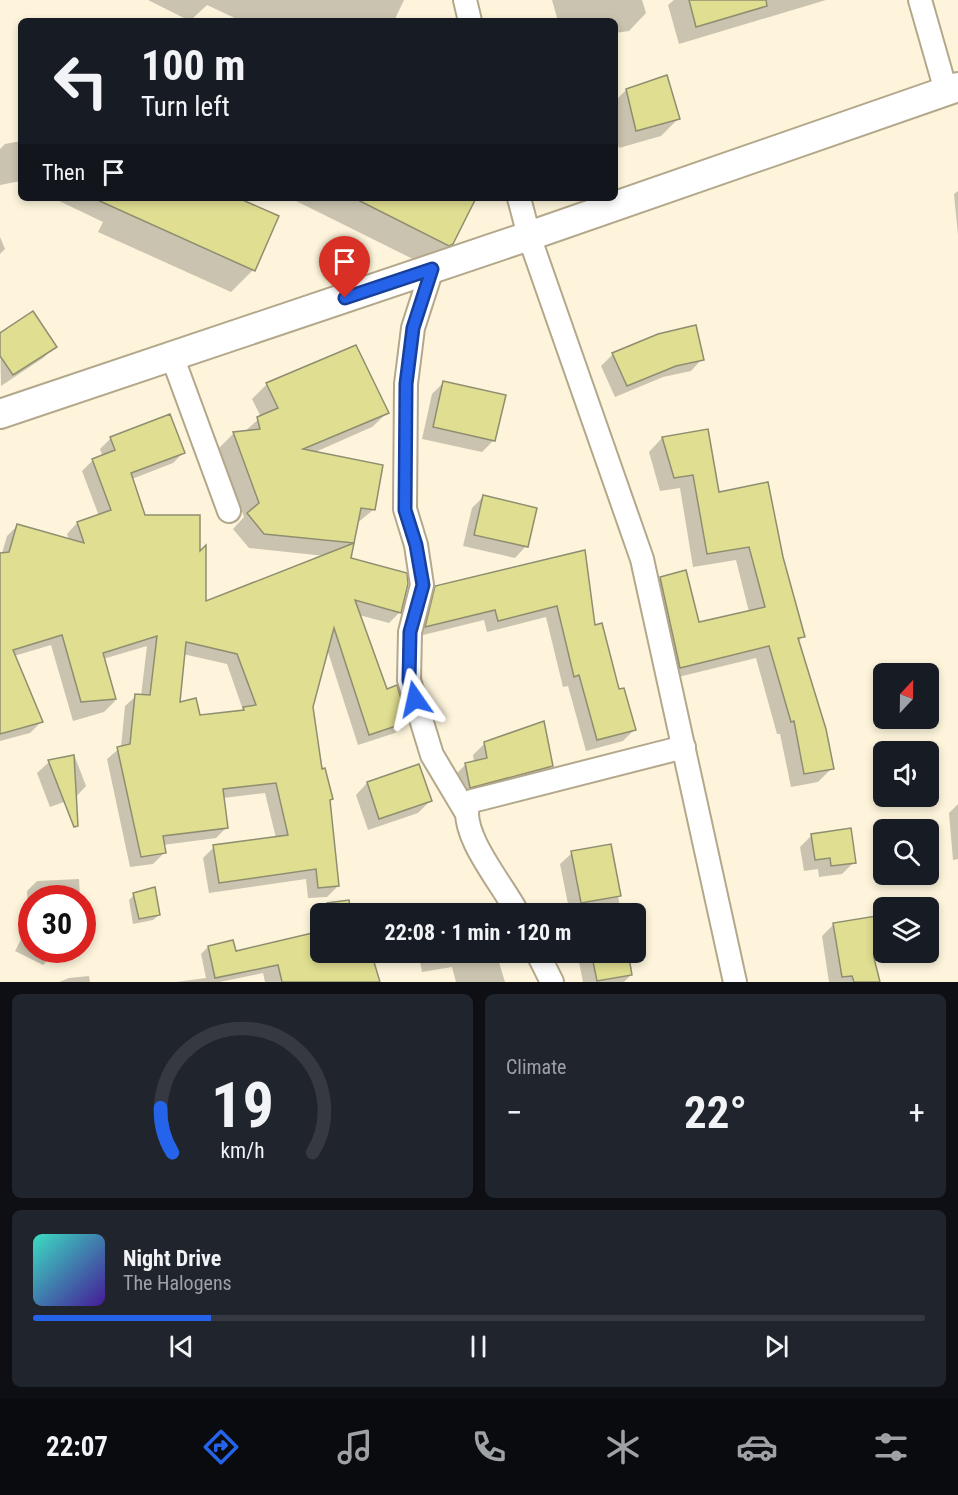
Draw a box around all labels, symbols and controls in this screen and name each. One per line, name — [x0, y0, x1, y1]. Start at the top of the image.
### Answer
text: 100 m — [141, 41, 246, 90]
icon: left — [42, 42, 120, 120]
text: Turn left — [141, 91, 230, 123]
icon: arrive — [97, 156, 130, 189]
text: Then — [42, 160, 85, 185]
pin — [319, 236, 370, 298]
icon: arrive — [328, 245, 361, 278]
north arrow — [873, 663, 939, 729]
map controls — [873, 663, 939, 963]
position arrow — [383, 667, 447, 731]
button: sound — [873, 741, 939, 807]
button: search — [873, 819, 939, 885]
speed limit sign: 30 — [18, 885, 96, 963]
button: layers — [873, 897, 939, 963]
text: 22:08 · 1 min · 120 m — [385, 920, 571, 945]
text: Climate — [506, 1055, 566, 1079]
text: 19 — [211, 1069, 274, 1142]
text: 22° — [684, 1086, 747, 1139]
text: − — [506, 1093, 523, 1132]
text: + — [909, 1093, 925, 1132]
text: km/h — [220, 1138, 265, 1163]
text: Night Drive — [123, 1246, 221, 1271]
text: The Halogens — [123, 1271, 232, 1295]
icon: previous — [165, 1330, 198, 1363]
icon: pause — [462, 1330, 495, 1363]
icon: next — [760, 1330, 793, 1363]
icon: directions — [200, 1426, 242, 1468]
icon: music — [334, 1426, 376, 1468]
icon: phone — [468, 1426, 510, 1468]
icon: climate — [602, 1426, 644, 1468]
icon: car — [736, 1426, 778, 1468]
icon: filters — [870, 1426, 912, 1468]
text: 22:07 — [46, 1431, 108, 1463]

